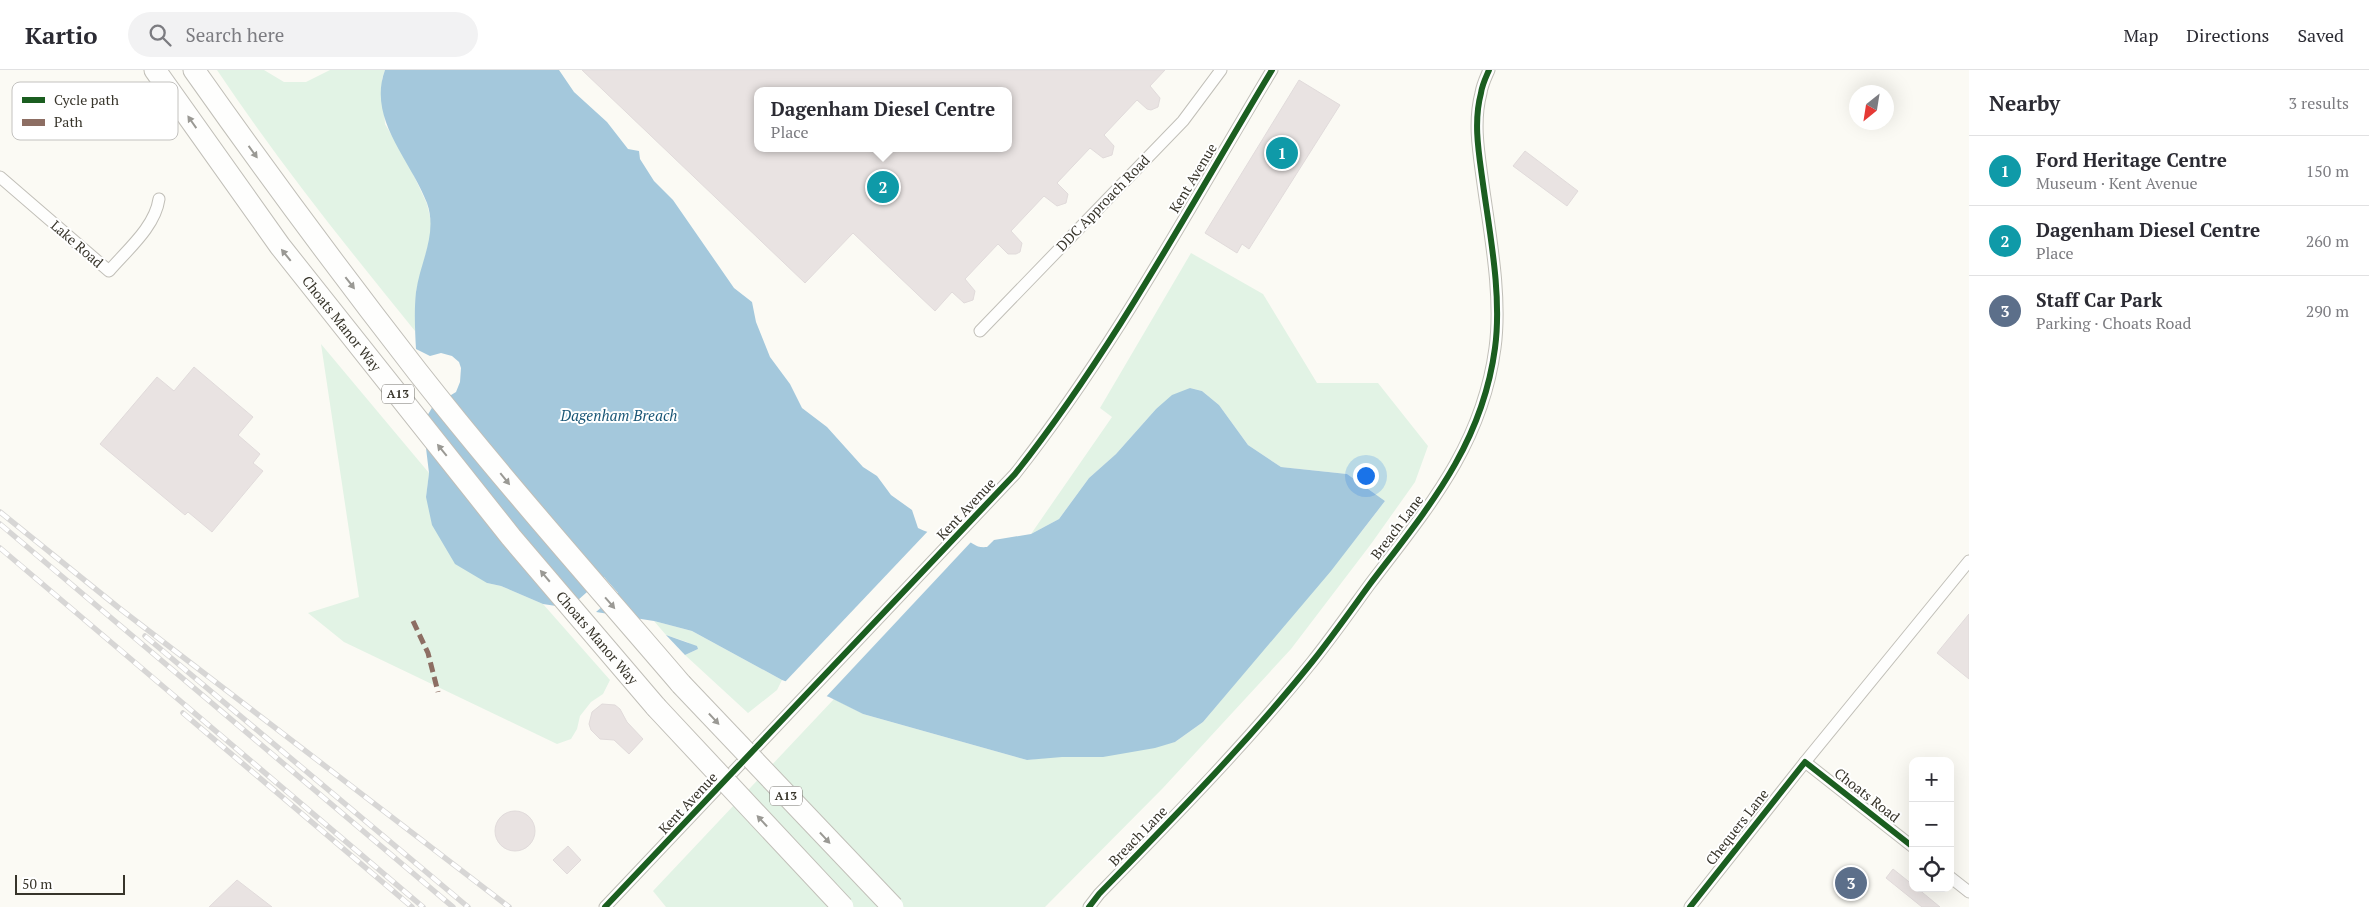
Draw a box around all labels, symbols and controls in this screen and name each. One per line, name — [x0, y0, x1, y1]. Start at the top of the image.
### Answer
search box — [128, 12, 478, 57]
text: Kartio — [25, 19, 98, 51]
icon: search — [146, 21, 174, 49]
text: Search here — [186, 22, 284, 47]
text: Map — [2123, 23, 2158, 47]
text: Directions — [2186, 23, 2269, 47]
text: Saved — [2297, 23, 2344, 47]
legend — [12, 82, 178, 140]
north arrow — [1849, 85, 1894, 130]
popup — [754, 87, 1012, 152]
text: Nearby — [1989, 89, 2060, 117]
text: Cycle path — [54, 90, 119, 109]
text: 3 results — [2289, 92, 2349, 114]
text: Dagenham Diesel Centre — [771, 96, 995, 121]
text: Path — [54, 112, 83, 131]
one-way arrow — [187, 115, 197, 129]
text: Place — [771, 121, 809, 143]
pin: 1 — [1266, 134, 1298, 172]
street label: Kent Avenue — [1164, 139, 1221, 216]
one-way arrow — [248, 146, 258, 159]
text: Ford Heritage Centre — [2036, 147, 2227, 172]
street label: DDC Approach Road — [1052, 150, 1154, 255]
text: 1 — [2000, 160, 2010, 182]
text: 150 m — [2306, 160, 2349, 182]
pin: 2 — [867, 168, 899, 206]
text: Museum · Kent Avenue — [2036, 172, 2198, 194]
street label: Lake Road — [47, 216, 108, 272]
text: Dagenham Diesel Centre — [2036, 217, 2260, 242]
text: 2 — [2000, 230, 2010, 252]
text: 260 m — [2306, 230, 2349, 252]
text: Place — [2036, 242, 2074, 264]
one-way arrow — [281, 248, 292, 261]
street label: Choats Manor Way — [298, 272, 386, 376]
one-way arrow — [344, 276, 355, 289]
text: Staff Car Park — [2036, 287, 2162, 312]
text: 3 — [2000, 300, 2010, 322]
text: 290 m — [2306, 300, 2349, 322]
text: Parking · Choats Road — [2036, 312, 2191, 334]
road number: A13 — [382, 384, 414, 404]
water label: Dagenham Breach — [559, 405, 678, 425]
one-way arrow — [437, 444, 448, 457]
your location — [1353, 463, 1379, 489]
one-way arrow — [500, 472, 511, 485]
street label: Kent Avenue — [932, 474, 999, 544]
street label: Breach Lane — [1366, 490, 1427, 563]
one-way arrow — [539, 570, 550, 583]
street label: Choats Manor Way — [552, 587, 643, 689]
one-way arrow — [605, 596, 616, 609]
one-way arrow — [708, 713, 720, 725]
map controls — [1909, 757, 1954, 892]
button: + — [1909, 757, 1954, 802]
street label: Choats Road — [1831, 763, 1904, 826]
street label: Kent Avenue — [654, 768, 721, 838]
street label: Chequers Lane — [1701, 785, 1772, 869]
road number: A13 — [770, 786, 802, 806]
street label: Breach Lane — [1104, 802, 1171, 870]
button: − — [1909, 802, 1954, 847]
one-way arrow — [756, 815, 768, 827]
one-way arrow — [819, 831, 831, 843]
button: locate — [1909, 847, 1954, 892]
pin: 3 — [1835, 864, 1867, 902]
scale bar — [15, 872, 125, 895]
text: 50 m — [22, 874, 52, 893]

